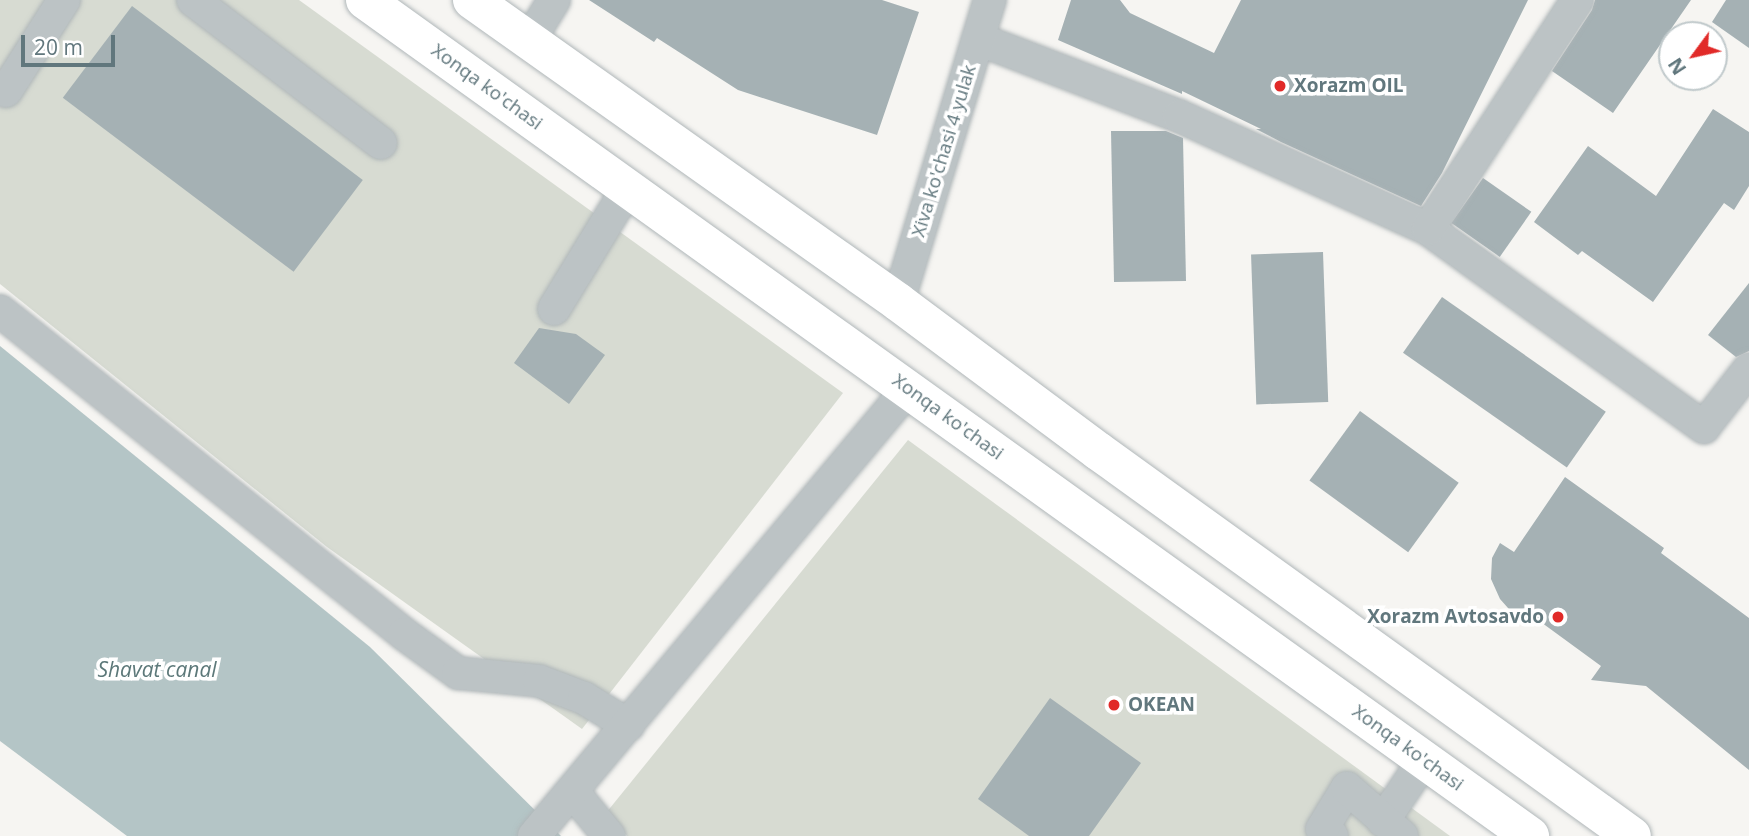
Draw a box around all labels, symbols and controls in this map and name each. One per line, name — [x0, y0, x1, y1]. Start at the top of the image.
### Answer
scale bar — [24, 21, 119, 65]
north arrow — [1658, 21, 1728, 91]
text: 20 m — [34, 33, 83, 61]
street label: Xonqa ko'chasi — [427, 39, 547, 135]
text: N — [1662, 53, 1692, 80]
street label: Xiva ko'chasi 4 yulak — [907, 62, 981, 240]
place label: Xorazm OIL — [1294, 75, 1404, 97]
marker: Xorazm OIL — [1272, 78, 1288, 94]
street label: Xonqa ko'chasi — [888, 369, 1008, 465]
place label: Xorazm Avtosavdo — [1367, 606, 1544, 628]
marker: Xorazm Avtosavdo — [1550, 609, 1566, 625]
water label: Shavat canal — [97, 656, 217, 682]
place label: OKEAN — [1128, 694, 1195, 716]
marker: OKEAN — [1106, 697, 1122, 713]
street label: Xonqa ko'chasi — [1348, 700, 1468, 796]

